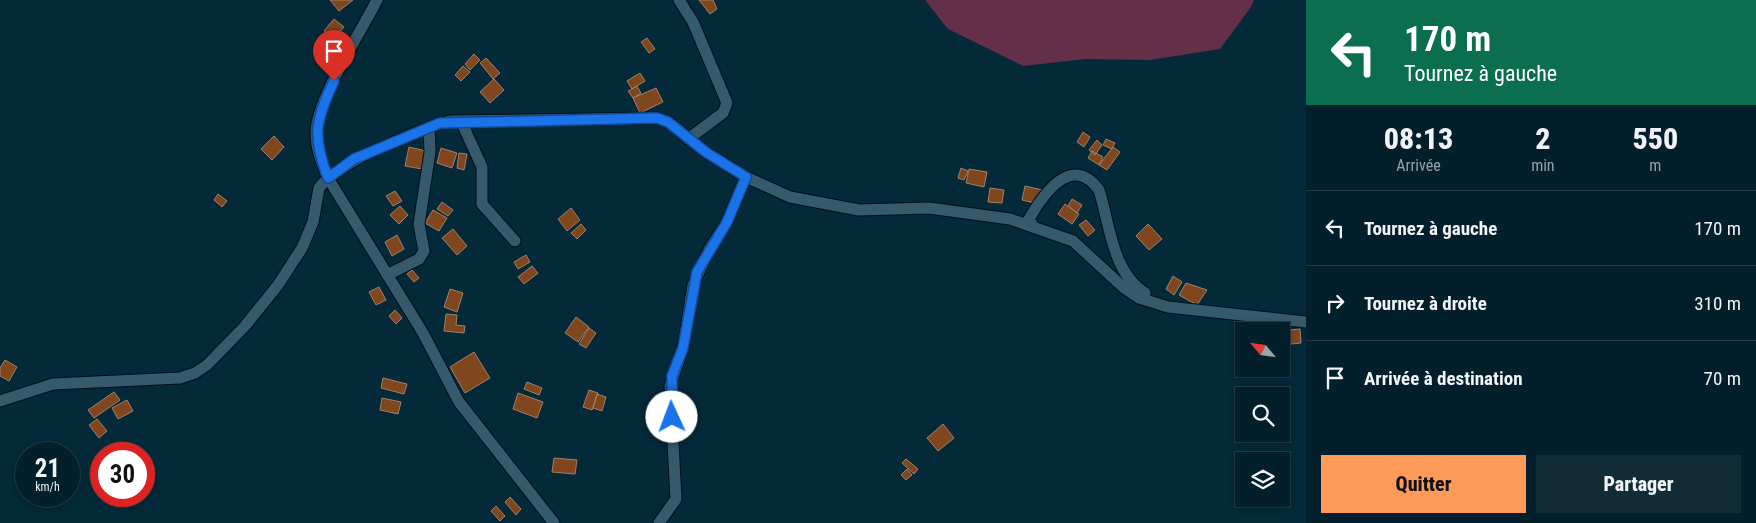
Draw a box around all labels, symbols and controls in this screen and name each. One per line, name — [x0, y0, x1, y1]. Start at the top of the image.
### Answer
text: 170 m — [1404, 19, 1491, 60]
icon: left — [1321, 20, 1386, 85]
pin — [313, 30, 355, 81]
icon: arrive — [320, 37, 348, 65]
text: Tournez à gauche — [1404, 61, 1557, 86]
text: 08:13 — [1384, 121, 1453, 156]
text: 2 — [1535, 121, 1550, 156]
text: 550 — [1632, 121, 1678, 156]
text: Arrivée — [1396, 156, 1441, 175]
text: min — [1531, 156, 1555, 175]
text: m — [1649, 156, 1661, 175]
icon: left — [1321, 214, 1349, 242]
text: Tournez à gauche — [1364, 217, 1497, 240]
text: 170 m — [1694, 217, 1741, 240]
icon: right — [1321, 289, 1349, 317]
text: Tournez à droite — [1364, 292, 1487, 315]
text: 310 m — [1694, 292, 1741, 315]
north arrow — [1235, 322, 1290, 378]
map controls — [1235, 322, 1290, 507]
icon: arrive — [1321, 364, 1349, 392]
text: Arrivée à destination — [1364, 367, 1523, 390]
text: 70 m — [1704, 367, 1741, 390]
button: search — [1235, 387, 1290, 442]
position arrow — [645, 390, 697, 442]
speed limit sign: 30 — [90, 442, 155, 507]
button: layers — [1235, 452, 1290, 507]
text: 21 — [35, 454, 60, 483]
button: Quitter — [1321, 455, 1526, 513]
button: Partager — [1536, 455, 1741, 513]
text: km/h — [35, 480, 60, 494]

